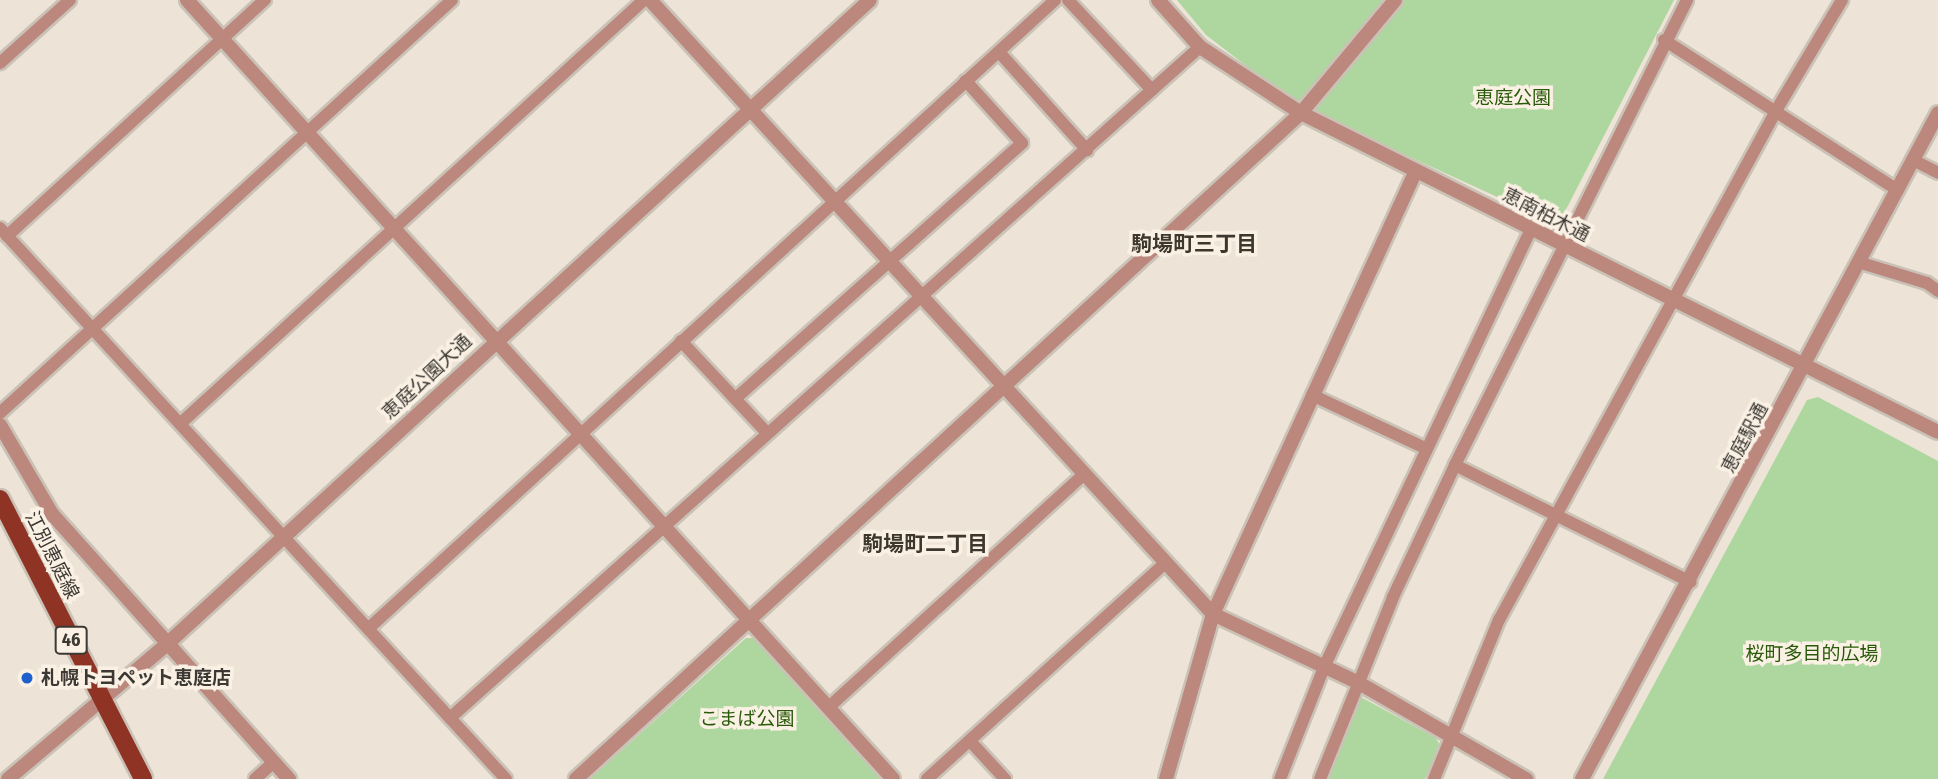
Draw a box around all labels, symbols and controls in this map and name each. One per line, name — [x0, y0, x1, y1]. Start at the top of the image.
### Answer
park label: 恵庭公園 — [1475, 87, 1551, 109]
street label: 恵南柏木通 — [1499, 183, 1593, 247]
district label: 駒場町三丁目 — [1131, 231, 1257, 257]
street label: 恵庭公園大通 — [378, 330, 476, 424]
street label: 恵庭駅通 — [1717, 399, 1773, 477]
street label: 江別恵庭線 — [20, 508, 84, 602]
district label: 駒場町二丁目 — [862, 531, 988, 557]
road number: 46 — [54, 626, 88, 654]
park label: 桜町多目的広場 — [1746, 643, 1878, 665]
place label: 札幌トヨペット恵庭店 — [41, 667, 231, 689]
marker: 札幌トヨペット恵庭店 — [19, 670, 35, 686]
park label: こまば公園 — [700, 708, 794, 730]

